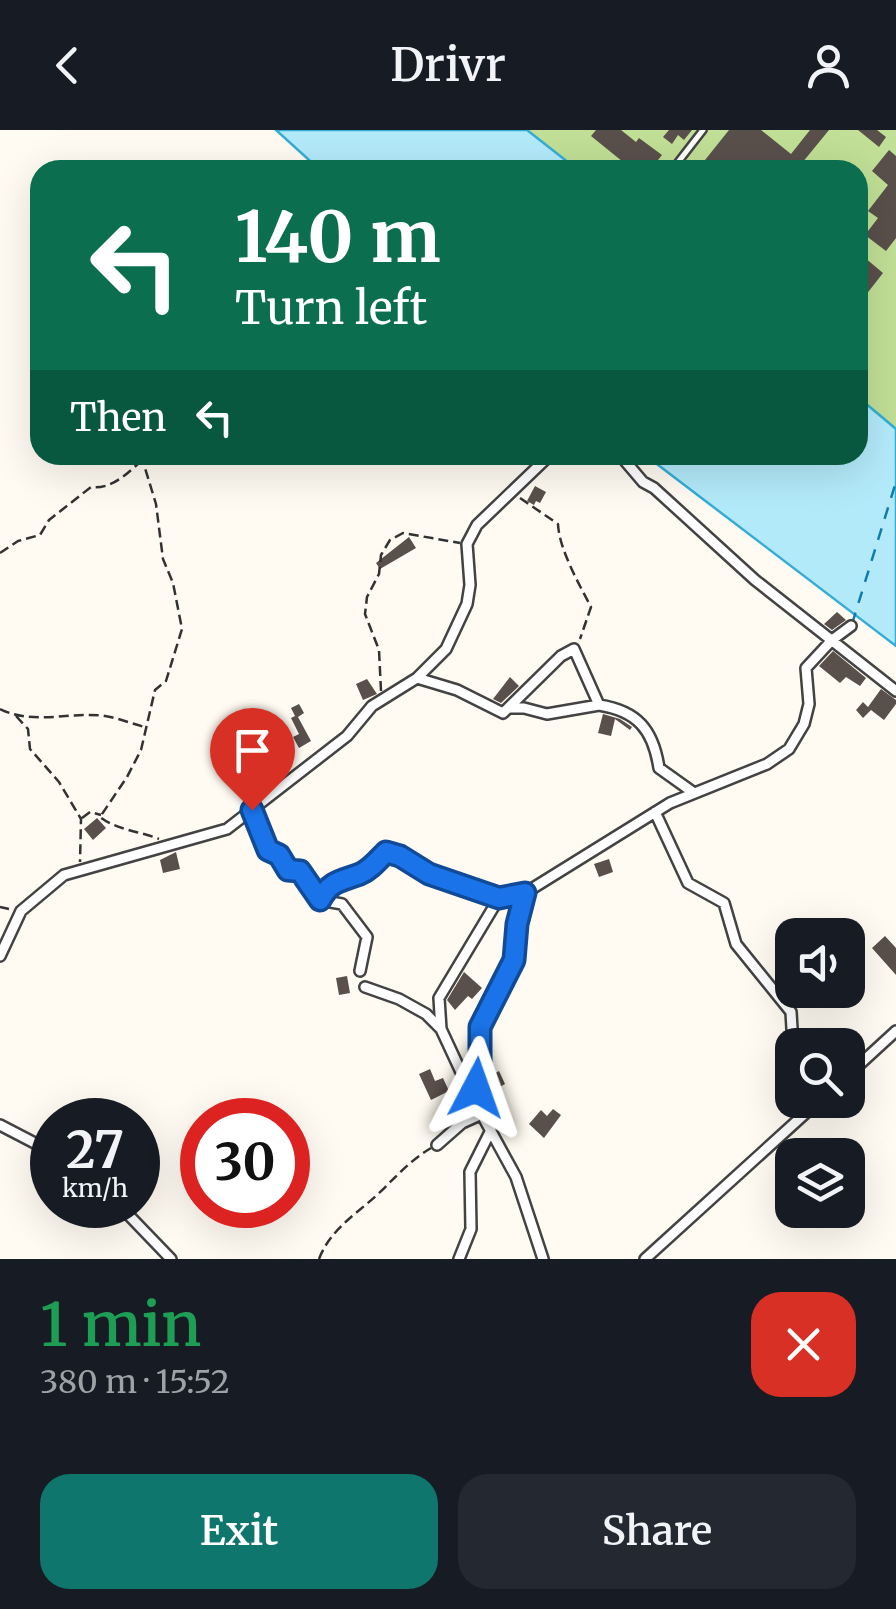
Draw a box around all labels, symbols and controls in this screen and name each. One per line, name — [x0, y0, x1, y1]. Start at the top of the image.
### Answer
text: Drivr — [390, 37, 506, 93]
icon: back — [40, 38, 95, 93]
icon: person — [801, 38, 856, 93]
text: 140 m — [235, 193, 441, 281]
icon: left — [70, 200, 200, 330]
text: Turn left — [235, 280, 427, 336]
icon: left — [187, 390, 242, 445]
text: Then — [70, 394, 167, 441]
pin — [210, 708, 295, 811]
icon: arrive — [225, 723, 280, 778]
map controls — [775, 918, 865, 1228]
button: sound — [775, 918, 865, 1008]
button: search — [775, 1028, 865, 1118]
position arrow — [424, 1036, 528, 1140]
speed limit sign: 30 — [180, 1098, 310, 1228]
text: 27 — [66, 1119, 124, 1182]
button: layers — [775, 1138, 865, 1228]
text: km/h — [62, 1172, 128, 1204]
text: 1 min — [40, 1287, 201, 1362]
button: close — [751, 1292, 856, 1397]
text: 380 m · 15:52 — [40, 1362, 230, 1402]
button: Exit — [40, 1474, 438, 1589]
button: Share — [458, 1474, 856, 1589]

